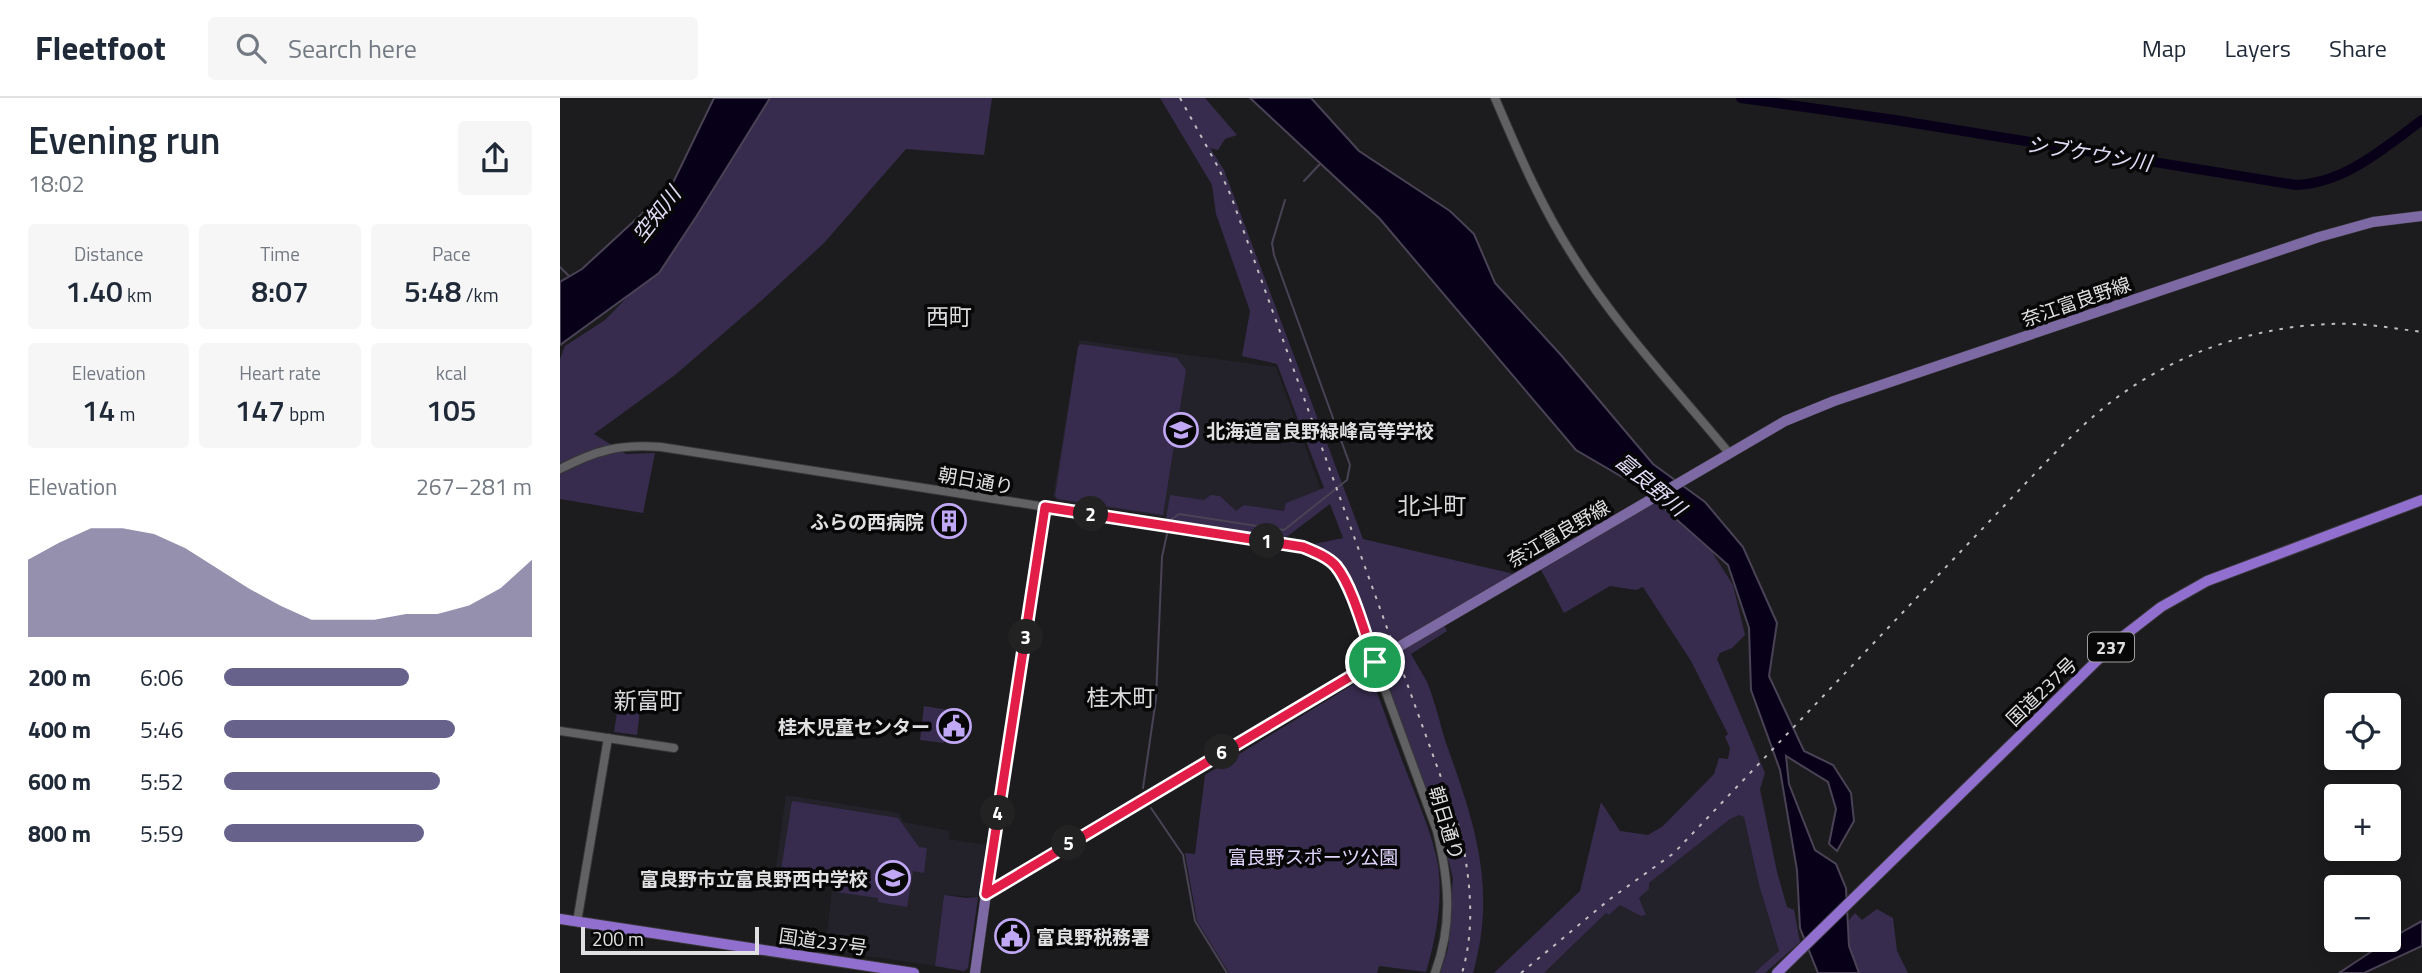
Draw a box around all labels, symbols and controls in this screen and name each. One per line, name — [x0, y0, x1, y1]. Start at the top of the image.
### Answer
search box — [208, 17, 698, 80]
text: Fleetfoot — [35, 23, 166, 73]
icon: search — [232, 29, 270, 67]
text: Search here — [288, 29, 417, 68]
text: Map — [2142, 30, 2187, 66]
text: Layers — [2225, 30, 2291, 66]
text: Share — [2329, 30, 2387, 66]
text: Evening run — [28, 111, 221, 169]
button: share — [458, 121, 532, 195]
water label: シブケウシ川 — [2024, 127, 2156, 179]
text: 18:02 — [28, 166, 85, 201]
water label: 空知川 — [624, 178, 689, 249]
text: Distance — [74, 239, 143, 268]
text: Time — [260, 239, 300, 268]
text: Pace — [432, 239, 471, 268]
text: 1.40 — [65, 268, 123, 314]
text: 8:07 — [251, 268, 309, 314]
text: 5:48 — [404, 268, 462, 314]
street label: 奈江富良野線 — [2017, 269, 2135, 333]
text: km — [123, 280, 152, 309]
text: /km — [462, 280, 499, 309]
district label: 西町 — [926, 299, 972, 334]
text: Elevation — [72, 358, 146, 387]
text: Heart rate — [239, 358, 321, 387]
text: kcal — [436, 358, 467, 387]
text: 14 — [82, 387, 115, 433]
text: 147 — [235, 387, 285, 433]
text: 105 — [426, 387, 477, 433]
text: m — [115, 399, 136, 428]
text: bpm — [285, 399, 325, 428]
school or university icon: 北海道富良野緑峰高等学校 — [1162, 411, 1200, 449]
place label: 北海道富良野緑峰高等学校 — [1206, 416, 1434, 445]
water label: 富良野川 — [1609, 445, 1695, 525]
street label: 朝日通り — [936, 459, 1016, 501]
text: Elevation — [28, 469, 117, 504]
text: 267–281 m — [416, 469, 532, 504]
district label: 北斗町 — [1398, 488, 1467, 523]
street label: 奈江富良野線 — [1501, 492, 1615, 574]
pin: 2 — [1074, 496, 1108, 532]
text: 2 — [1085, 499, 1096, 528]
building icon: ふらの西病院 — [930, 502, 968, 540]
place label: ふらの西病院 — [810, 507, 924, 536]
pin: 1 — [1250, 524, 1284, 558]
text: 1 — [1261, 526, 1272, 555]
pin: 3 — [1008, 620, 1044, 654]
text: 3 — [1020, 622, 1031, 651]
pin — [1345, 632, 1405, 692]
road number: 237 — [2088, 632, 2134, 662]
icon: arrive — [1356, 643, 1394, 681]
street label: 国道237号 — [1999, 650, 2083, 732]
text: 200 m — [28, 660, 91, 695]
text: 6:06 — [140, 660, 184, 695]
district label: 桂木町 — [1087, 680, 1156, 715]
district label: 新富町 — [614, 683, 683, 718]
map controls — [2324, 693, 2401, 952]
button: locate — [2324, 693, 2401, 770]
public building icon: 桂木児童センター — [935, 707, 973, 745]
text: 400 m — [28, 712, 91, 747]
text: 5:46 — [140, 712, 184, 747]
place label: 桂木児童センター — [778, 712, 930, 741]
pin: 6 — [1204, 734, 1240, 770]
text: 6 — [1216, 737, 1227, 766]
text: 600 m — [28, 764, 91, 799]
text: 5:52 — [140, 764, 184, 799]
street label: 朝日通り — [1422, 782, 1472, 864]
button: + — [2324, 784, 2401, 861]
pin: 4 — [980, 796, 1016, 830]
text: 4 — [992, 798, 1003, 827]
text: 800 m — [28, 816, 91, 851]
text: 5:59 — [140, 816, 184, 851]
pin: 5 — [1051, 826, 1086, 860]
text: 5 — [1063, 828, 1074, 857]
park label: 富良野スポーツ公園 — [1228, 842, 1398, 871]
school or university icon: 富良野市立富良野西中学校 — [874, 859, 912, 897]
place label: 富良野市立富良野西中学校 — [640, 864, 868, 893]
button: − — [2324, 875, 2401, 952]
public building icon: 富良野税務署 — [993, 917, 1031, 955]
street label: 国道237号 — [777, 920, 869, 962]
place label: 富良野税務署 — [1036, 922, 1150, 951]
scale bar — [581, 924, 760, 956]
text: 200 m — [592, 924, 644, 953]

